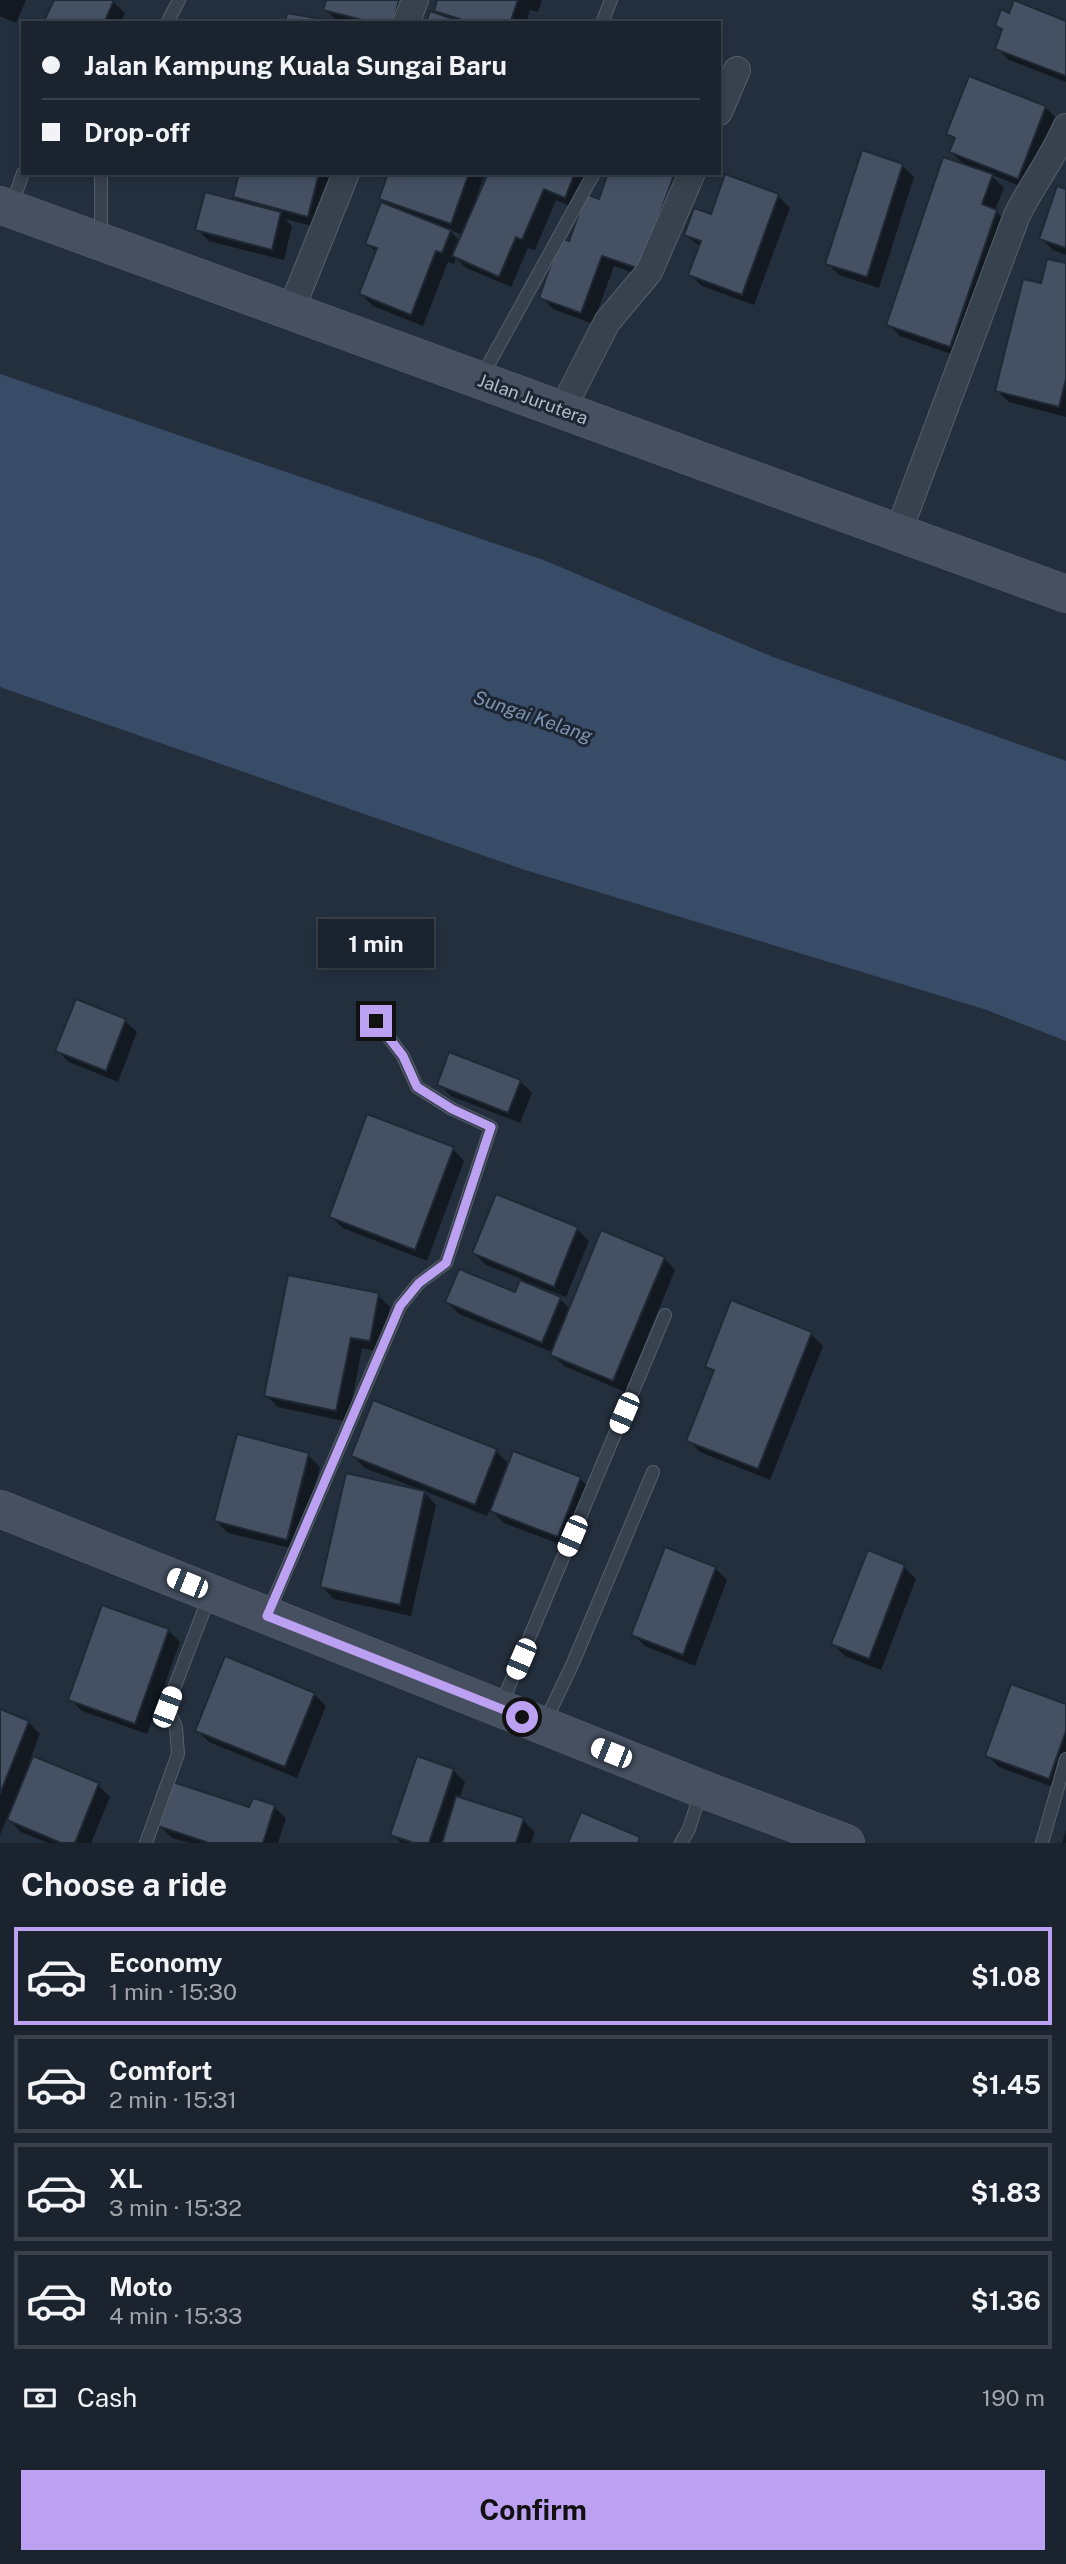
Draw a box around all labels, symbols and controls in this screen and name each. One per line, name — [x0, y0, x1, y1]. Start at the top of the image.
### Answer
text: Jalan Kampung Kuala Sungai Baru — [84, 50, 507, 81]
text: Drop-off — [84, 117, 190, 148]
street label: Jalan Jurutera — [475, 369, 591, 429]
water label: Sungai Kelang — [471, 685, 596, 747]
callout: 1 min — [318, 920, 434, 968]
text: 1 min — [348, 930, 404, 957]
route end — [360, 1005, 392, 1037]
car — [607, 1390, 642, 1436]
car — [555, 1513, 590, 1559]
car — [164, 1565, 211, 1601]
car — [504, 1636, 539, 1682]
car — [150, 1684, 185, 1730]
route start — [506, 1701, 538, 1733]
car — [588, 1735, 635, 1771]
text: Choose a ride — [21, 1866, 227, 1903]
icon: car — [25, 1945, 88, 2008]
text: Economy — [109, 1947, 222, 1978]
text: $1.08 — [971, 1961, 1041, 1992]
text: 1 min · 15:30 — [109, 1978, 237, 2005]
icon: car — [25, 2053, 88, 2116]
text: Comfort — [109, 2055, 212, 2086]
text: $1.45 — [971, 2069, 1041, 2100]
text: 2 min · 15:31 — [109, 2086, 237, 2113]
icon: car — [25, 2161, 88, 2224]
text: XL — [109, 2163, 143, 2194]
text: $1.83 — [971, 2177, 1041, 2208]
text: 3 min · 15:32 — [109, 2194, 242, 2221]
icon: car — [25, 2269, 88, 2332]
text: Moto — [109, 2271, 172, 2302]
text: $1.36 — [971, 2285, 1041, 2316]
text: 4 min · 15:33 — [109, 2302, 242, 2329]
icon: cash — [21, 2379, 59, 2417]
text: Cash — [77, 2382, 137, 2413]
text: 190 m — [982, 2384, 1045, 2411]
button: Confirm — [21, 2470, 1045, 2550]

